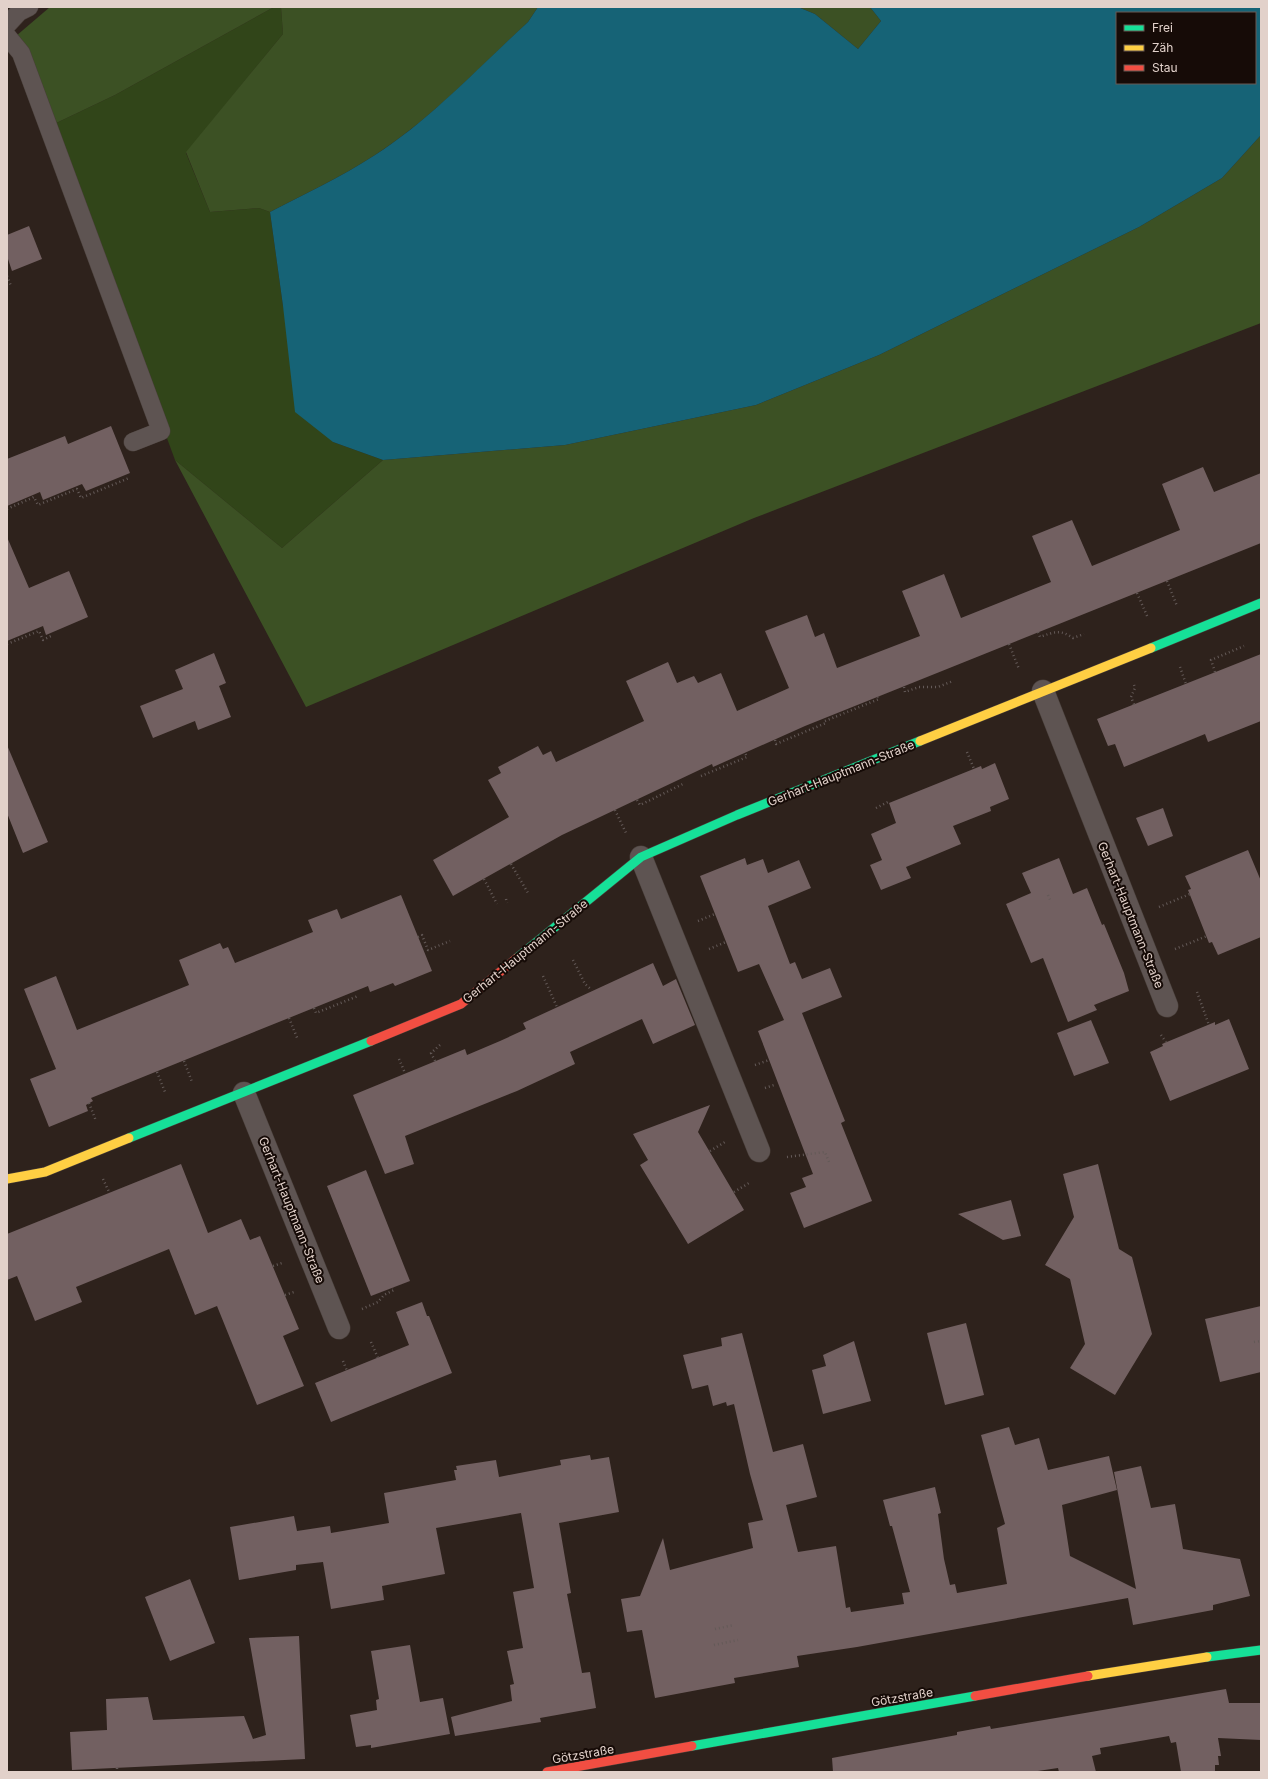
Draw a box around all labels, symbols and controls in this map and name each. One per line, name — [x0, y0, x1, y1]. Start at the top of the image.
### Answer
legend — [1116, 12, 1256, 84]
text: Frei — [1152, 20, 1173, 35]
text: Zäh — [1152, 40, 1173, 55]
text: Stau — [1152, 60, 1178, 75]
street label: Gerhart-Hauptmann-Straße — [766, 737, 916, 809]
street label: Gerhart-Hauptmann-Straße — [1095, 840, 1167, 990]
street label: Gerhart-Hauptmann-Straße — [459, 896, 591, 1006]
street label: Gerhart-Hauptmann-Straße — [256, 1135, 328, 1285]
street label: Götzstraße — [870, 1684, 934, 1710]
street label: Götzstraße — [551, 1741, 615, 1767]

